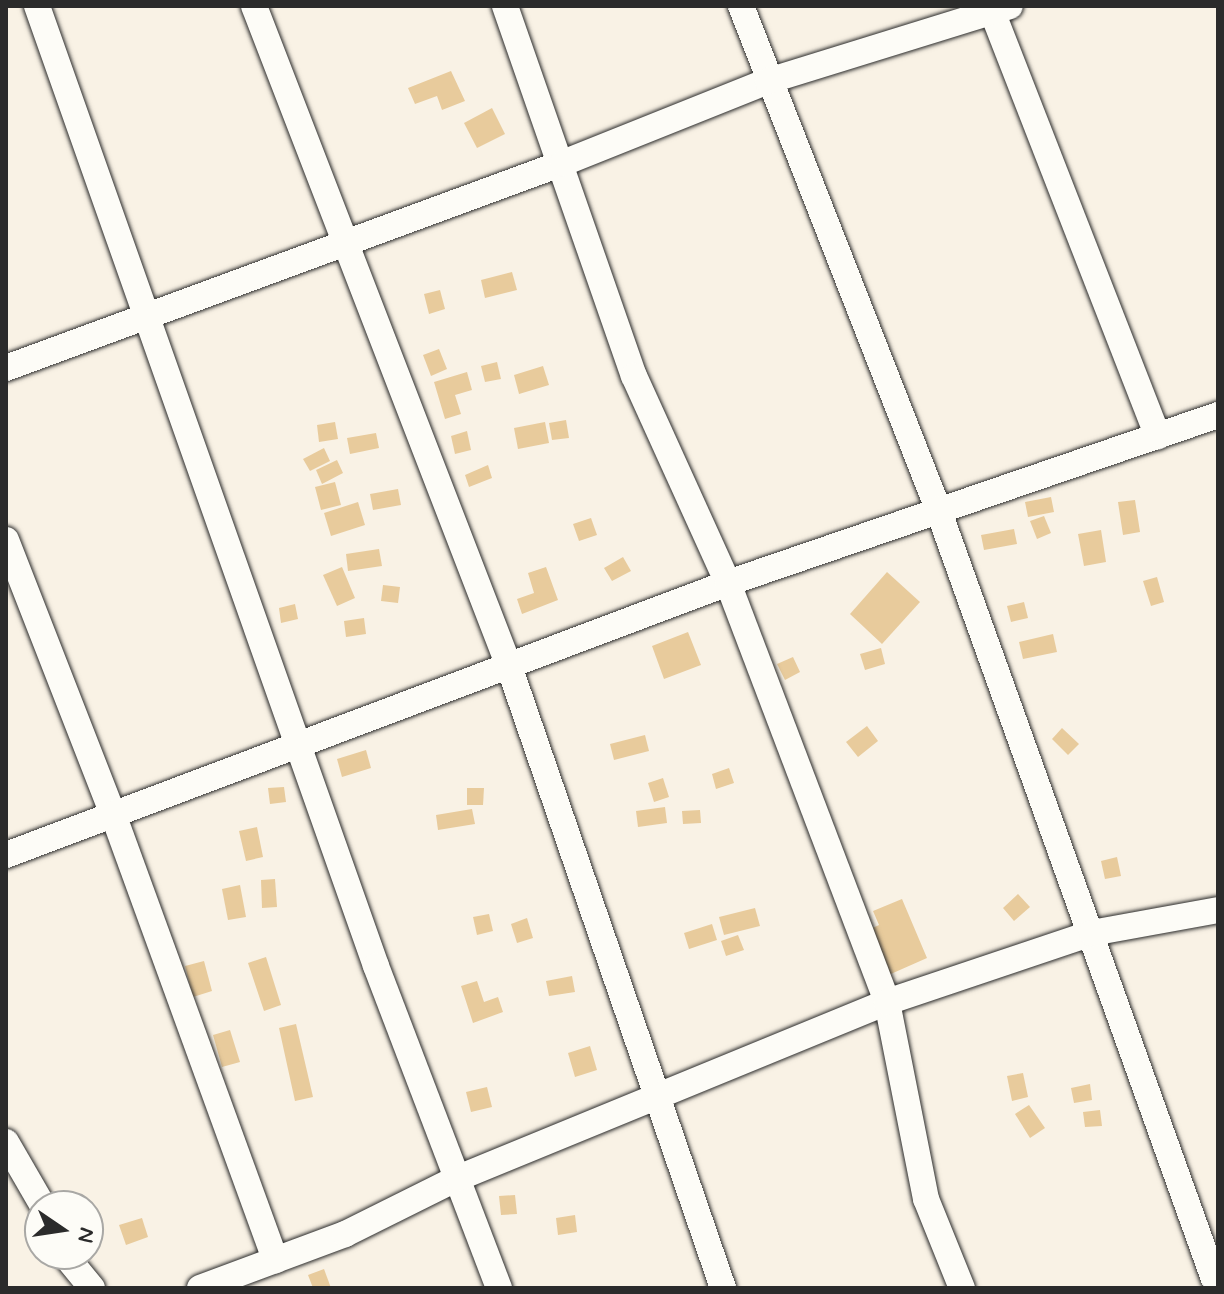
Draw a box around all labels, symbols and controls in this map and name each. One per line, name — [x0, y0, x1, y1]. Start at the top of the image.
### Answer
north arrow — [24, 1190, 104, 1270]
text: N — [70, 1225, 101, 1245]

